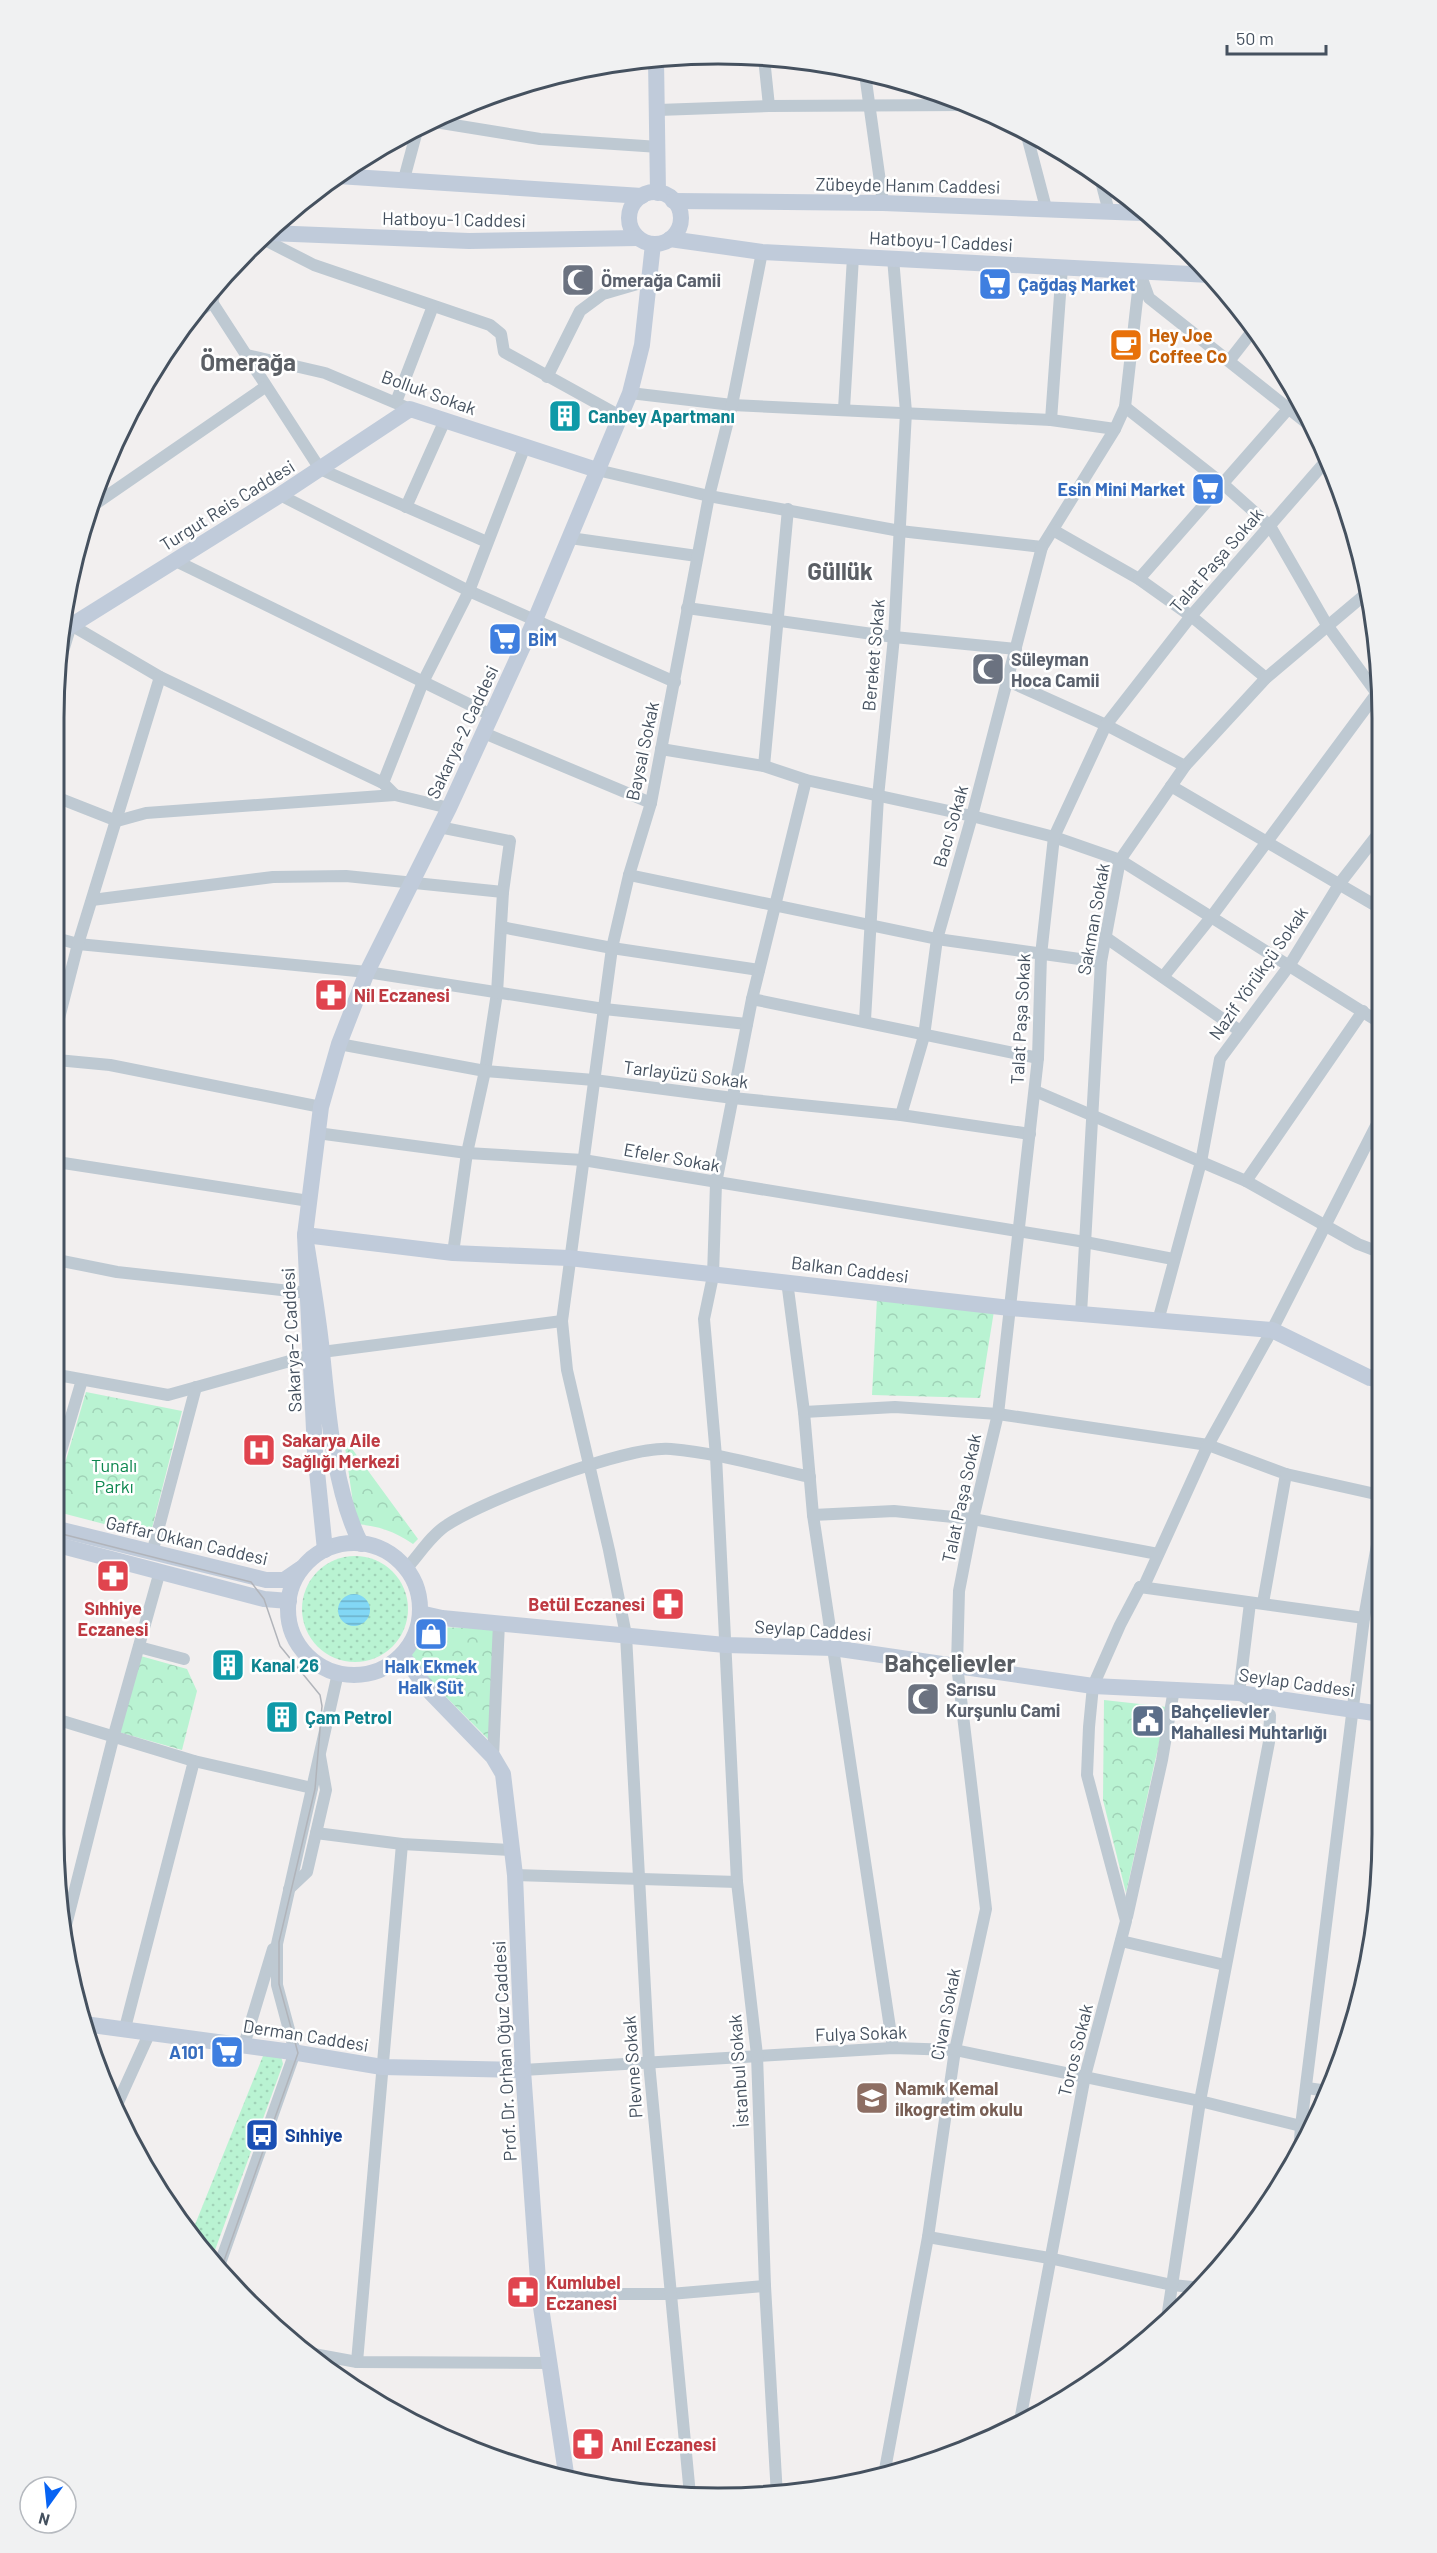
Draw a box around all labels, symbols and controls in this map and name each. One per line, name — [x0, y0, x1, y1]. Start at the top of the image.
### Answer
scale bar — [1227, 18, 1326, 56]
text: 50 m — [1236, 27, 1274, 49]
street label: Zübeyde Hanım Caddesi — [815, 172, 1001, 198]
street label: Hatboyu-1 Caddesi — [382, 207, 526, 231]
street label: Hatboyu-1 Caddesi — [869, 226, 1013, 256]
mosque icon: Ömerağa Camii — [560, 262, 596, 298]
supermarket icon: Çağdaş Market — [977, 266, 1013, 302]
place label: Ömerağa Camii — [601, 269, 721, 291]
place label: Çağdaş Market — [1018, 273, 1135, 295]
place label: Hey Joe Coffee Co — [1149, 324, 1227, 367]
cafe icon: Hey Joe Coffee Co — [1108, 327, 1144, 363]
district label: Ömerağa — [200, 347, 296, 376]
street label: Bolluk Sokak — [379, 365, 479, 419]
building icon: Canbey Apartmanı — [547, 398, 583, 434]
place label: Canbey Apartmanı — [588, 405, 735, 427]
street label: Turgut Reis Caddesi — [156, 455, 298, 555]
supermarket icon: Esin Mini Market — [1190, 471, 1226, 507]
place label: Esin Mini Market — [1057, 478, 1185, 500]
street label: Talat Paşa Sokak — [1165, 503, 1267, 617]
district label: Güllük — [807, 556, 873, 585]
street label: Bereket Sokak — [857, 598, 889, 712]
supermarket icon: BİM — [487, 621, 523, 657]
place label: BİM — [528, 628, 557, 650]
place label: Süleyman Hoca Camii — [1011, 648, 1100, 691]
mosque icon: Süleyman Hoca Camii — [970, 651, 1006, 687]
street label: Sakarya-2 Caddesi — [421, 662, 503, 802]
street label: Baysal Sokak — [621, 699, 663, 803]
street label: Bacı Sokak — [928, 782, 972, 870]
street label: Sakman Sokak — [1072, 861, 1114, 977]
street label: Nazif Yörükçü Sokak — [1204, 902, 1312, 1044]
street label: Talat Paşa Sokak — [1006, 953, 1034, 1085]
pharmacy icon: Nil Eczanesi — [313, 977, 349, 1013]
place label: Nil Eczanesi — [354, 984, 450, 1006]
street label: Tarlayüzü Sokak — [622, 1055, 750, 1093]
street label: Efeler Sokak — [622, 1138, 722, 1176]
street label: Balkan Caddesi — [790, 1251, 910, 1287]
street label: Sakarya-2 Caddesi — [276, 1267, 306, 1413]
place label: Sakarya Aile Sağlığı Merkezi — [282, 1429, 400, 1472]
street label: Talat Paşa Sokak — [937, 1431, 985, 1565]
hospital icon: Sakarya Aile Sağlığı Merkezi — [241, 1432, 277, 1468]
park label: Tunalı Parkı — [91, 1454, 137, 1497]
street label: Gaffar Okkan Caddesi — [104, 1511, 270, 1569]
pharmacy icon: Sıhhiye Eczanesi — [95, 1558, 131, 1594]
pharmacy icon: Betül Eczanesi — [650, 1586, 686, 1622]
place label: Betül Eczanesi — [528, 1593, 645, 1615]
place label: Sıhhiye Eczanesi — [77, 1597, 149, 1640]
street label: Seylap Caddesi — [754, 1615, 872, 1645]
shop icon: Halk Ekmek Halk Süt — [413, 1616, 449, 1652]
building icon: Kanal 26 — [210, 1647, 246, 1683]
district label: Bahçelievler — [884, 1648, 1016, 1677]
place label: Kanal 26 — [251, 1654, 319, 1676]
place label: Halk Ekmek Halk Süt — [385, 1655, 478, 1698]
street label: Seylap Caddesi — [1237, 1663, 1357, 1701]
place label: Sarısu Kurşunlu Cami — [946, 1678, 1060, 1721]
mosque icon: Sarısu Kurşunlu Cami — [905, 1681, 941, 1717]
building icon: Çam Petrol — [264, 1699, 300, 1735]
place label: Bahçelievler Mahallesi Muhtarlığı — [1171, 1700, 1327, 1743]
public building icon: Bahçelievler Mahallesi Muhtarlığı — [1130, 1703, 1166, 1739]
place label: Çam Petrol — [305, 1706, 392, 1728]
street label: Prof. Dr. Orhan Oğuz Caddesi — [487, 1940, 521, 2162]
street label: Civan Sokak — [925, 1966, 965, 2062]
street label: Toros Sokak — [1053, 2001, 1097, 2099]
street label: Derman Caddesi — [242, 2014, 370, 2056]
street label: İstanbul Sokak — [723, 2014, 753, 2128]
street label: Plevne Sokak — [617, 2015, 647, 2119]
street label: Fulya Sokak — [815, 2020, 907, 2046]
supermarket icon: A101 — [209, 2034, 245, 2070]
place label: A101 — [169, 2041, 204, 2063]
place label: Namık Kemal ilkogretim okulu — [895, 2077, 1023, 2120]
school or university icon: Namık Kemal ilkogretim okulu — [854, 2080, 890, 2116]
bus stop icon: Sıhhiye — [244, 2117, 280, 2153]
place label: Sıhhiye — [285, 2124, 343, 2146]
place label: Kumlubel Eczanesi — [546, 2271, 621, 2314]
pharmacy icon: Kumlubel Eczanesi — [505, 2274, 541, 2310]
pharmacy icon: Anıl Eczanesi — [570, 2426, 606, 2462]
place label: Anıl Eczanesi — [611, 2433, 716, 2455]
north arrow — [18, 2475, 78, 2535]
text: N — [36, 2509, 52, 2531]

